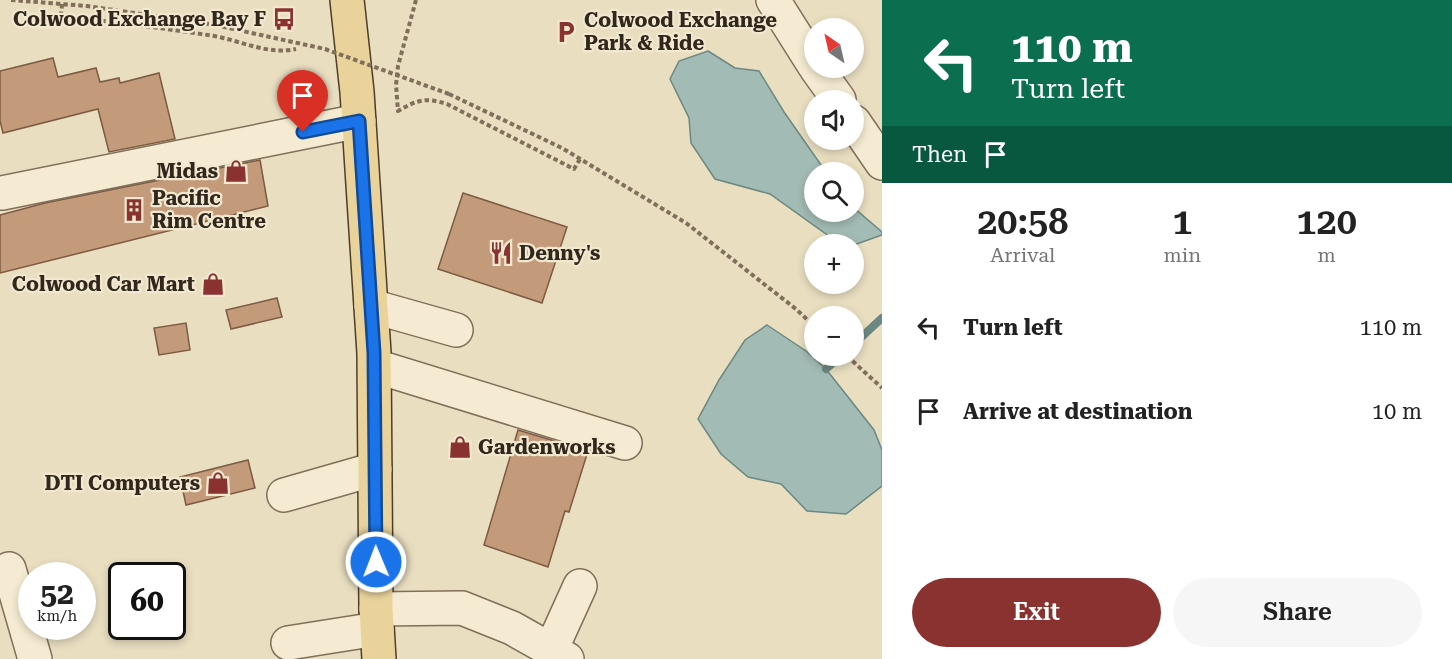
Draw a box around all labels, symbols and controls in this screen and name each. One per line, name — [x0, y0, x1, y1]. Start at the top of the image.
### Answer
bus stop icon: Colwood Exchange Bay F — [271, 6, 297, 32]
place label: Colwood Exchange Bay F — [13, 7, 266, 31]
place label: Colwood Exchange Park & Ride — [584, 8, 777, 55]
north arrow — [804, 18, 864, 78]
map controls — [804, 18, 864, 366]
parking icon: Colwood Exchange Park & Ride — [553, 19, 579, 45]
text: 110 m — [1011, 23, 1133, 72]
icon: left — [912, 24, 990, 102]
pin — [277, 70, 328, 132]
text: Turn left — [1011, 73, 1125, 105]
icon: arrive — [286, 79, 319, 112]
button: sound — [804, 90, 864, 150]
icon: arrive — [979, 138, 1012, 171]
text: Then — [912, 142, 967, 167]
shop icon: Midas — [223, 158, 249, 184]
place label: Midas — [156, 159, 218, 183]
button: search — [804, 162, 864, 222]
place label: Pacific Rim Centre — [152, 186, 266, 233]
building icon: Pacific Rim Centre — [121, 197, 147, 223]
text: 20:58 — [977, 201, 1068, 243]
text: 1 — [1172, 201, 1192, 243]
text: 120 — [1296, 201, 1357, 243]
button: + — [804, 234, 864, 294]
restaurant icon: Denny's — [488, 240, 514, 266]
place label: Denny's — [519, 241, 600, 265]
text: Arrival — [990, 243, 1055, 267]
text: min — [1164, 243, 1201, 267]
text: m — [1317, 243, 1336, 267]
shop icon: Colwood Car Mart — [200, 271, 226, 297]
place label: Colwood Car Mart — [12, 272, 195, 296]
button: − — [804, 306, 864, 366]
icon: left — [912, 311, 945, 344]
text: Turn left — [963, 315, 1063, 340]
text: 110 m — [1359, 315, 1422, 340]
icon: arrive — [912, 395, 945, 428]
text: Arrive at destination — [963, 399, 1192, 424]
text: 10 m — [1372, 399, 1422, 424]
shop icon: Gardenworks — [447, 434, 473, 460]
place label: Gardenworks — [478, 435, 616, 459]
shop icon: DTI Computers — [205, 470, 231, 496]
place label: DTI Computers — [44, 471, 200, 495]
position arrow — [344, 530, 408, 594]
speed limit sign: 60 — [108, 562, 186, 640]
text: 52 — [40, 576, 74, 611]
button: Exit — [912, 578, 1161, 647]
button: Share — [1173, 578, 1422, 647]
text: km/h — [37, 607, 77, 625]

